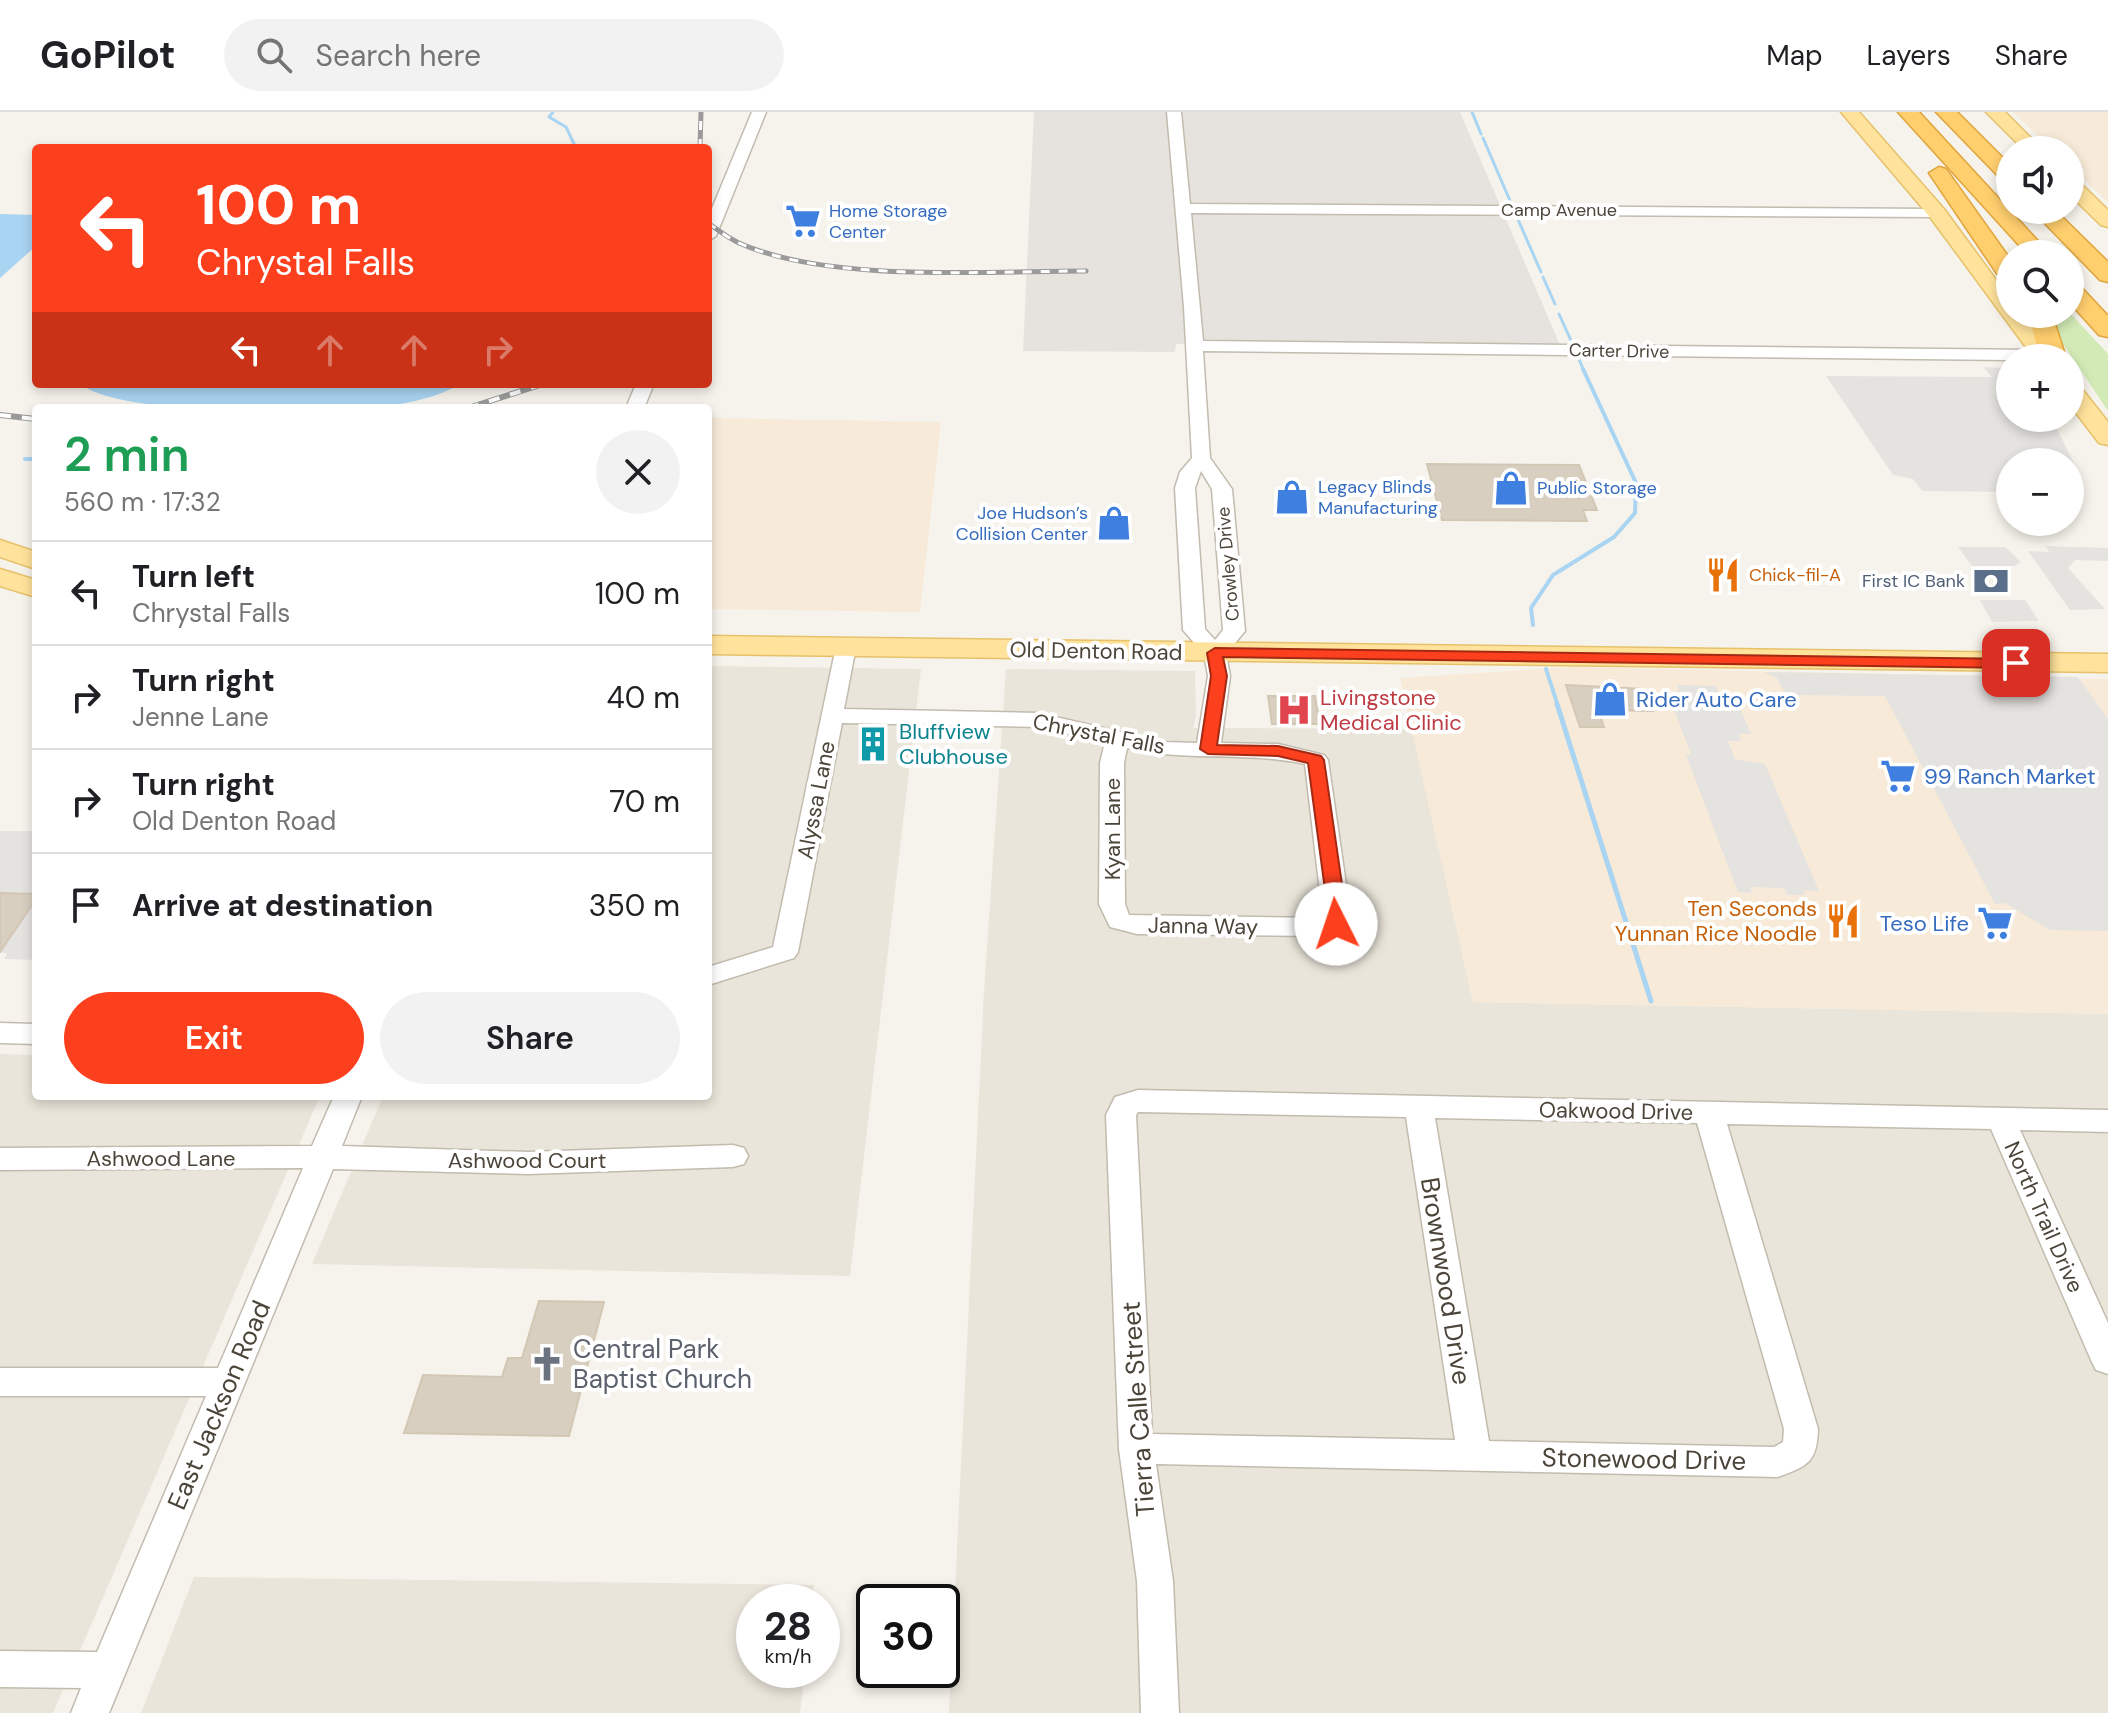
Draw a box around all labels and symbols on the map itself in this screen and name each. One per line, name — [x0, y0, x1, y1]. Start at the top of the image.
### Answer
street label: Camp Avenue — [1501, 198, 1617, 222]
place label: Home Storage Center — [829, 199, 947, 244]
supermarket icon: Home Storage Center — [784, 202, 822, 240]
street label: Carter Drive — [1569, 338, 1669, 364]
shop icon: Public Storage — [1492, 469, 1530, 507]
place label: Legacy Blinds Manufacturing — [1318, 475, 1438, 520]
place label: Public Storage — [1537, 476, 1657, 500]
shop icon: Legacy Blinds Manufacturing — [1273, 478, 1311, 516]
place label: Joe Hudson’s Collision Center — [956, 501, 1088, 546]
shop icon: Joe Hudson’s Collision Center — [1095, 504, 1133, 542]
street label: Crowley Drive — [1211, 506, 1245, 622]
restaurant icon: Chick-fil-A — [1704, 556, 1742, 594]
bank icon: First IC Bank — [1972, 562, 2010, 600]
place label: Chick-fil-A — [1749, 563, 1841, 587]
place label: First IC Bank — [1862, 569, 1965, 593]
pin — [1982, 629, 2050, 697]
street label: Old Denton Road — [1009, 635, 1183, 667]
shop icon: Rider Auto Care — [1591, 680, 1629, 718]
place label: Livingstone Medical Clinic — [1320, 683, 1462, 737]
place label: Rider Auto Care — [1636, 685, 1797, 714]
hospital icon: Livingstone Medical Clinic — [1275, 691, 1313, 729]
street label: Chrystal Falls — [1031, 707, 1167, 761]
place label: Bluffview Clubhouse — [899, 717, 1008, 771]
building icon: Bluffview Clubhouse — [854, 725, 892, 763]
street label: Alyssa Lane — [790, 738, 842, 862]
supermarket icon: 99 Ranch Market — [1879, 757, 1917, 795]
place label: 99 Ranch Market — [1924, 762, 2096, 791]
street label: Kyan Lane — [1098, 778, 1127, 880]
position arrow — [1294, 882, 1378, 966]
place label: Ten Seconds Yunnan Rice Noodle — [1615, 894, 1817, 948]
restaurant icon: Ten Seconds Yunnan Rice Noodle — [1824, 902, 1862, 940]
supermarket icon: Teso Life — [1976, 904, 2014, 942]
place label: Teso Life — [1880, 909, 1969, 938]
street label: Janna Way — [1148, 911, 1258, 941]
street label: Oakwood Drive — [1539, 1095, 1693, 1127]
street label: North Trail Drive — [1998, 1137, 2090, 1297]
street label: Ashwood Lane — [86, 1144, 236, 1173]
street label: Ashwood Court — [448, 1146, 606, 1175]
street label: Brownwood Drive — [1413, 1175, 1479, 1387]
street label: East Jackson Road — [160, 1295, 278, 1515]
street label: Tierra Calle Street — [1114, 1300, 1162, 1518]
place label: Central Park Baptist Church — [573, 1332, 752, 1396]
church icon: Central Park Baptist Church — [528, 1345, 566, 1383]
street label: Stonewood Drive — [1541, 1440, 1747, 1478]
speed limit sign: 30 — [856, 1584, 960, 1688]

